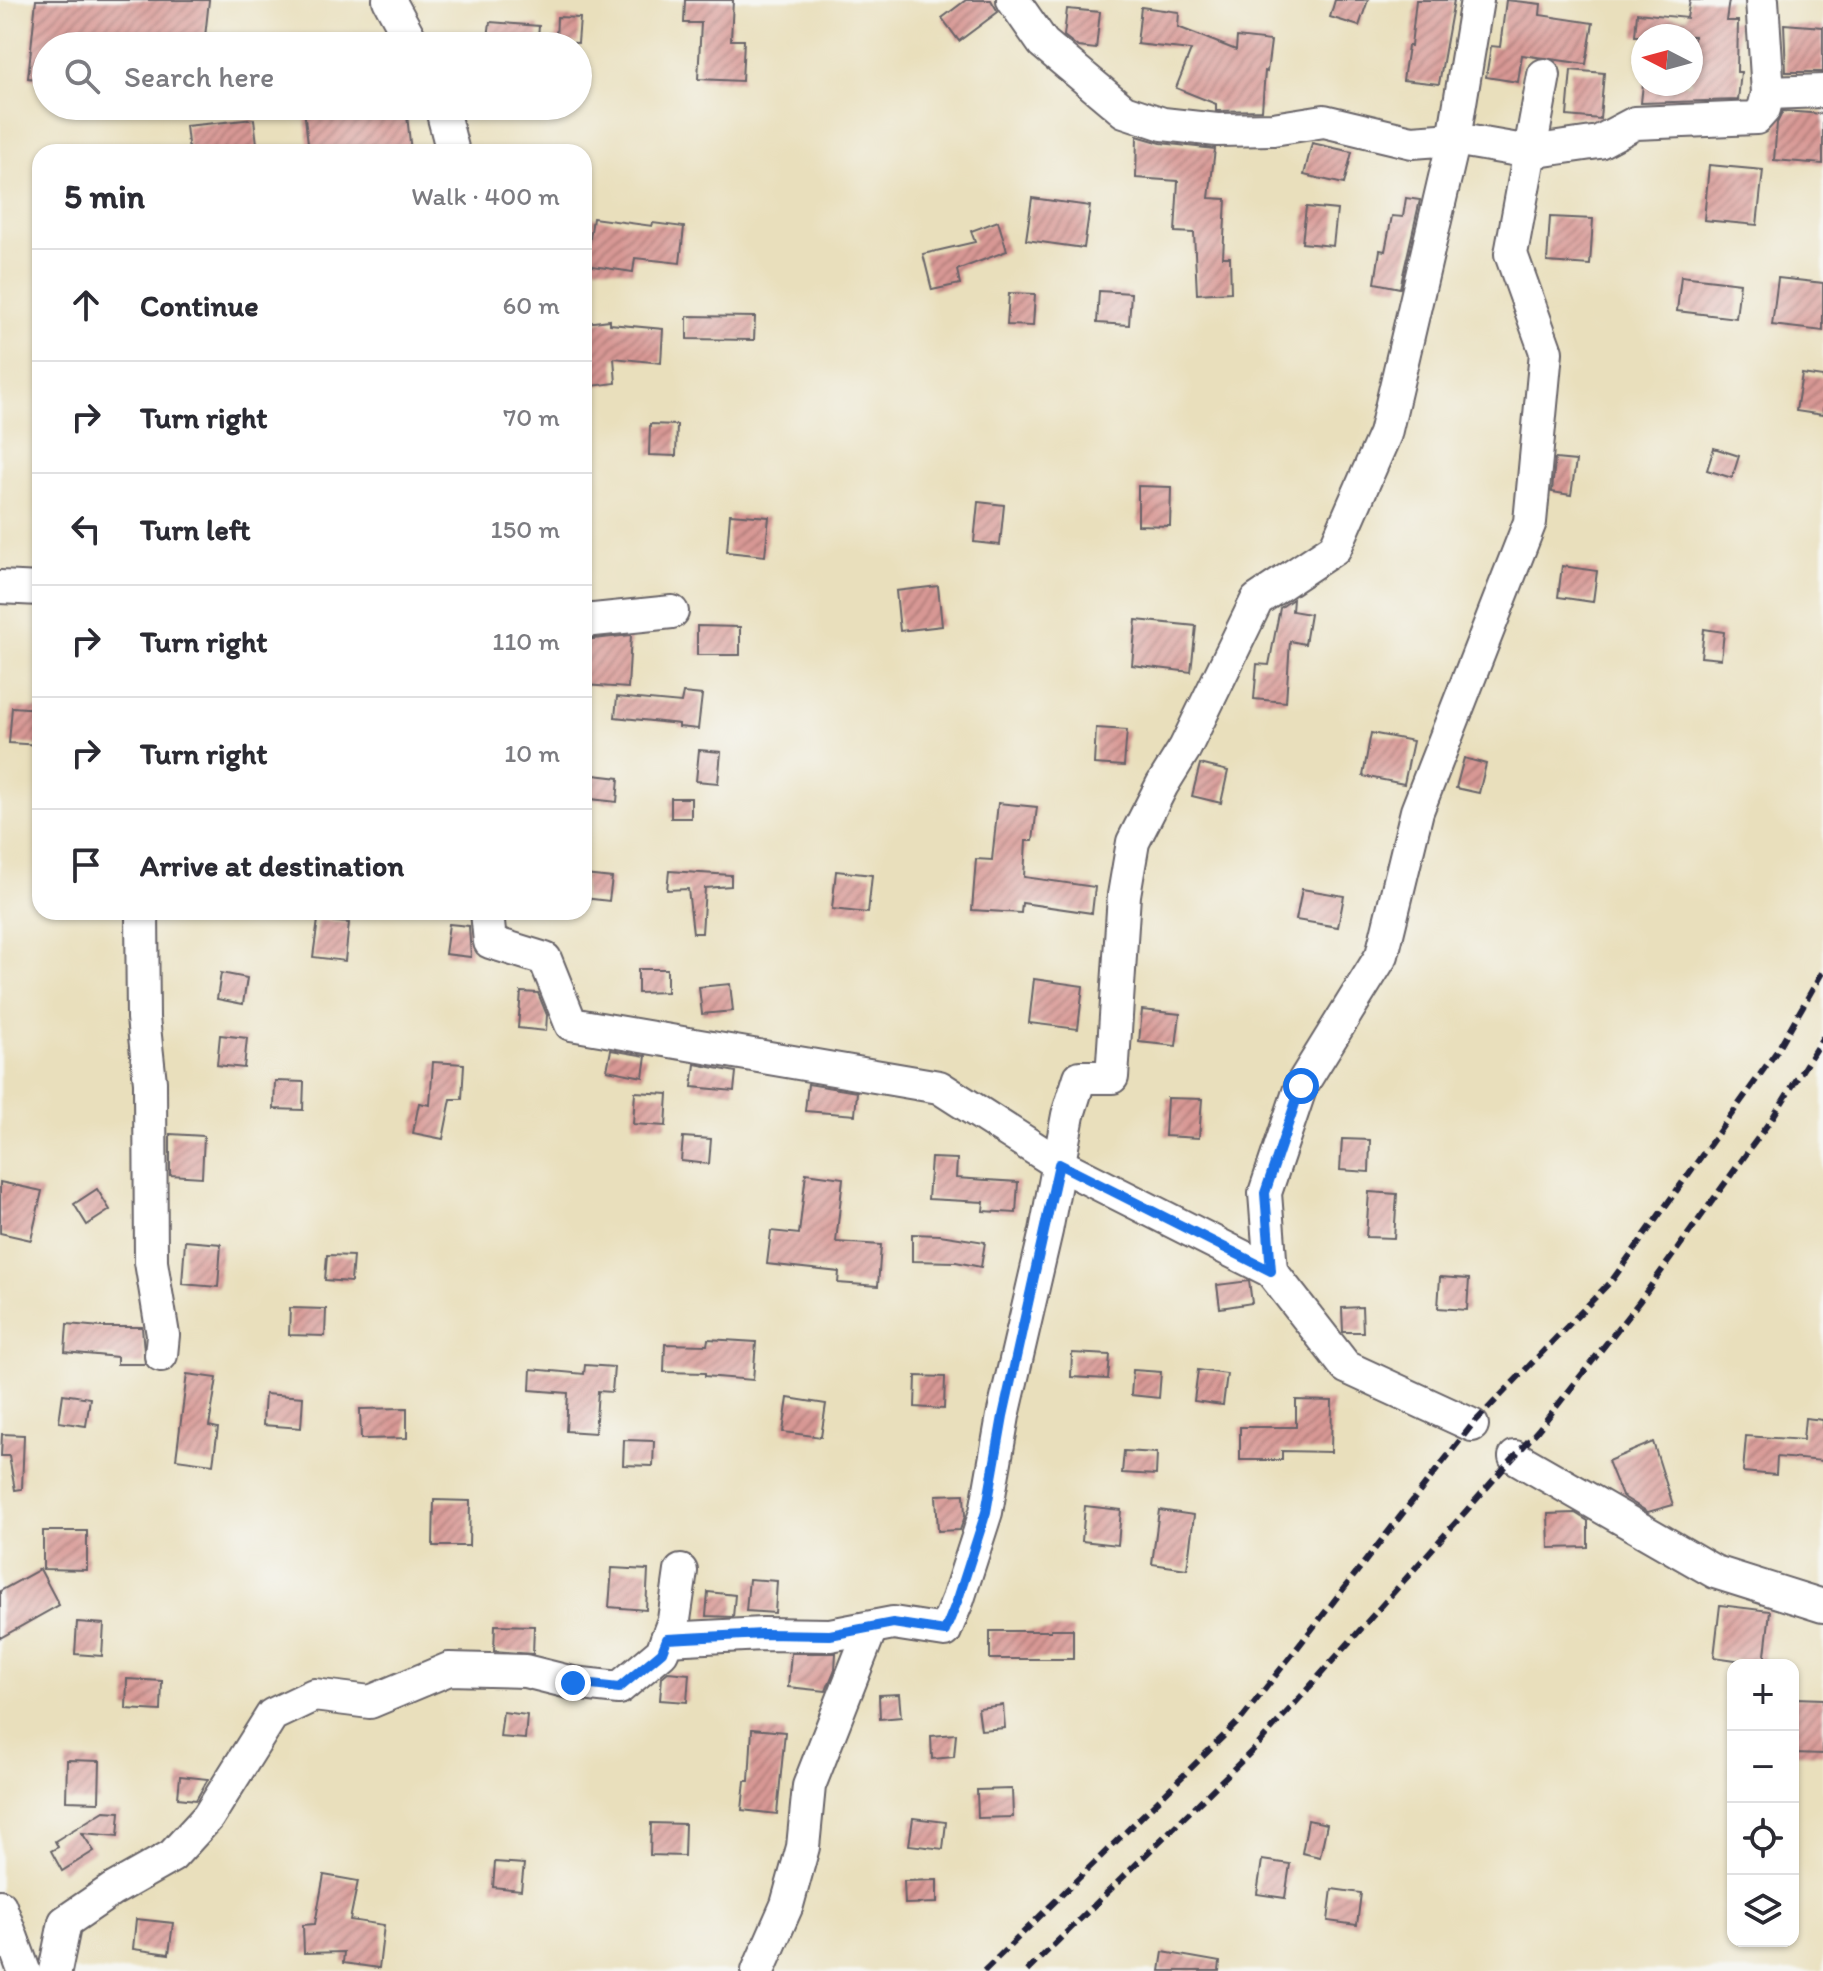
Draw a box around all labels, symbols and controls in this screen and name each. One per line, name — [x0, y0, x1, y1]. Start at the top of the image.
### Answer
north arrow — [1631, 24, 1703, 96]
search box — [32, 32, 592, 120]
icon: search — [60, 54, 104, 98]
text: Search here — [124, 58, 274, 95]
text: 5 min — [64, 176, 145, 217]
text: Walk · 400 m — [411, 180, 560, 212]
icon: ahead — [64, 283, 108, 327]
text: Continue — [140, 287, 259, 324]
text: 60 m — [503, 289, 560, 321]
icon: right — [64, 395, 108, 439]
text: Turn right — [140, 399, 268, 436]
text: 70 m — [503, 401, 560, 433]
icon: left — [64, 507, 108, 551]
text: Turn left — [140, 511, 251, 548]
text: 150 m — [491, 513, 560, 545]
icon: right — [64, 619, 108, 663]
text: Turn right — [140, 623, 268, 660]
text: 110 m — [492, 625, 560, 657]
icon: right — [64, 731, 108, 775]
text: Turn right — [140, 735, 268, 772]
text: 10 m — [504, 737, 560, 769]
icon: arrive — [64, 843, 108, 887]
text: Arrive at destination — [140, 847, 404, 884]
route start — [1283, 1068, 1319, 1104]
map controls — [1727, 1659, 1799, 1947]
button: + — [1727, 1659, 1799, 1731]
route end — [555, 1665, 591, 1701]
button: − — [1727, 1731, 1799, 1803]
button: locate — [1727, 1803, 1799, 1875]
button: layers — [1727, 1875, 1799, 1947]

